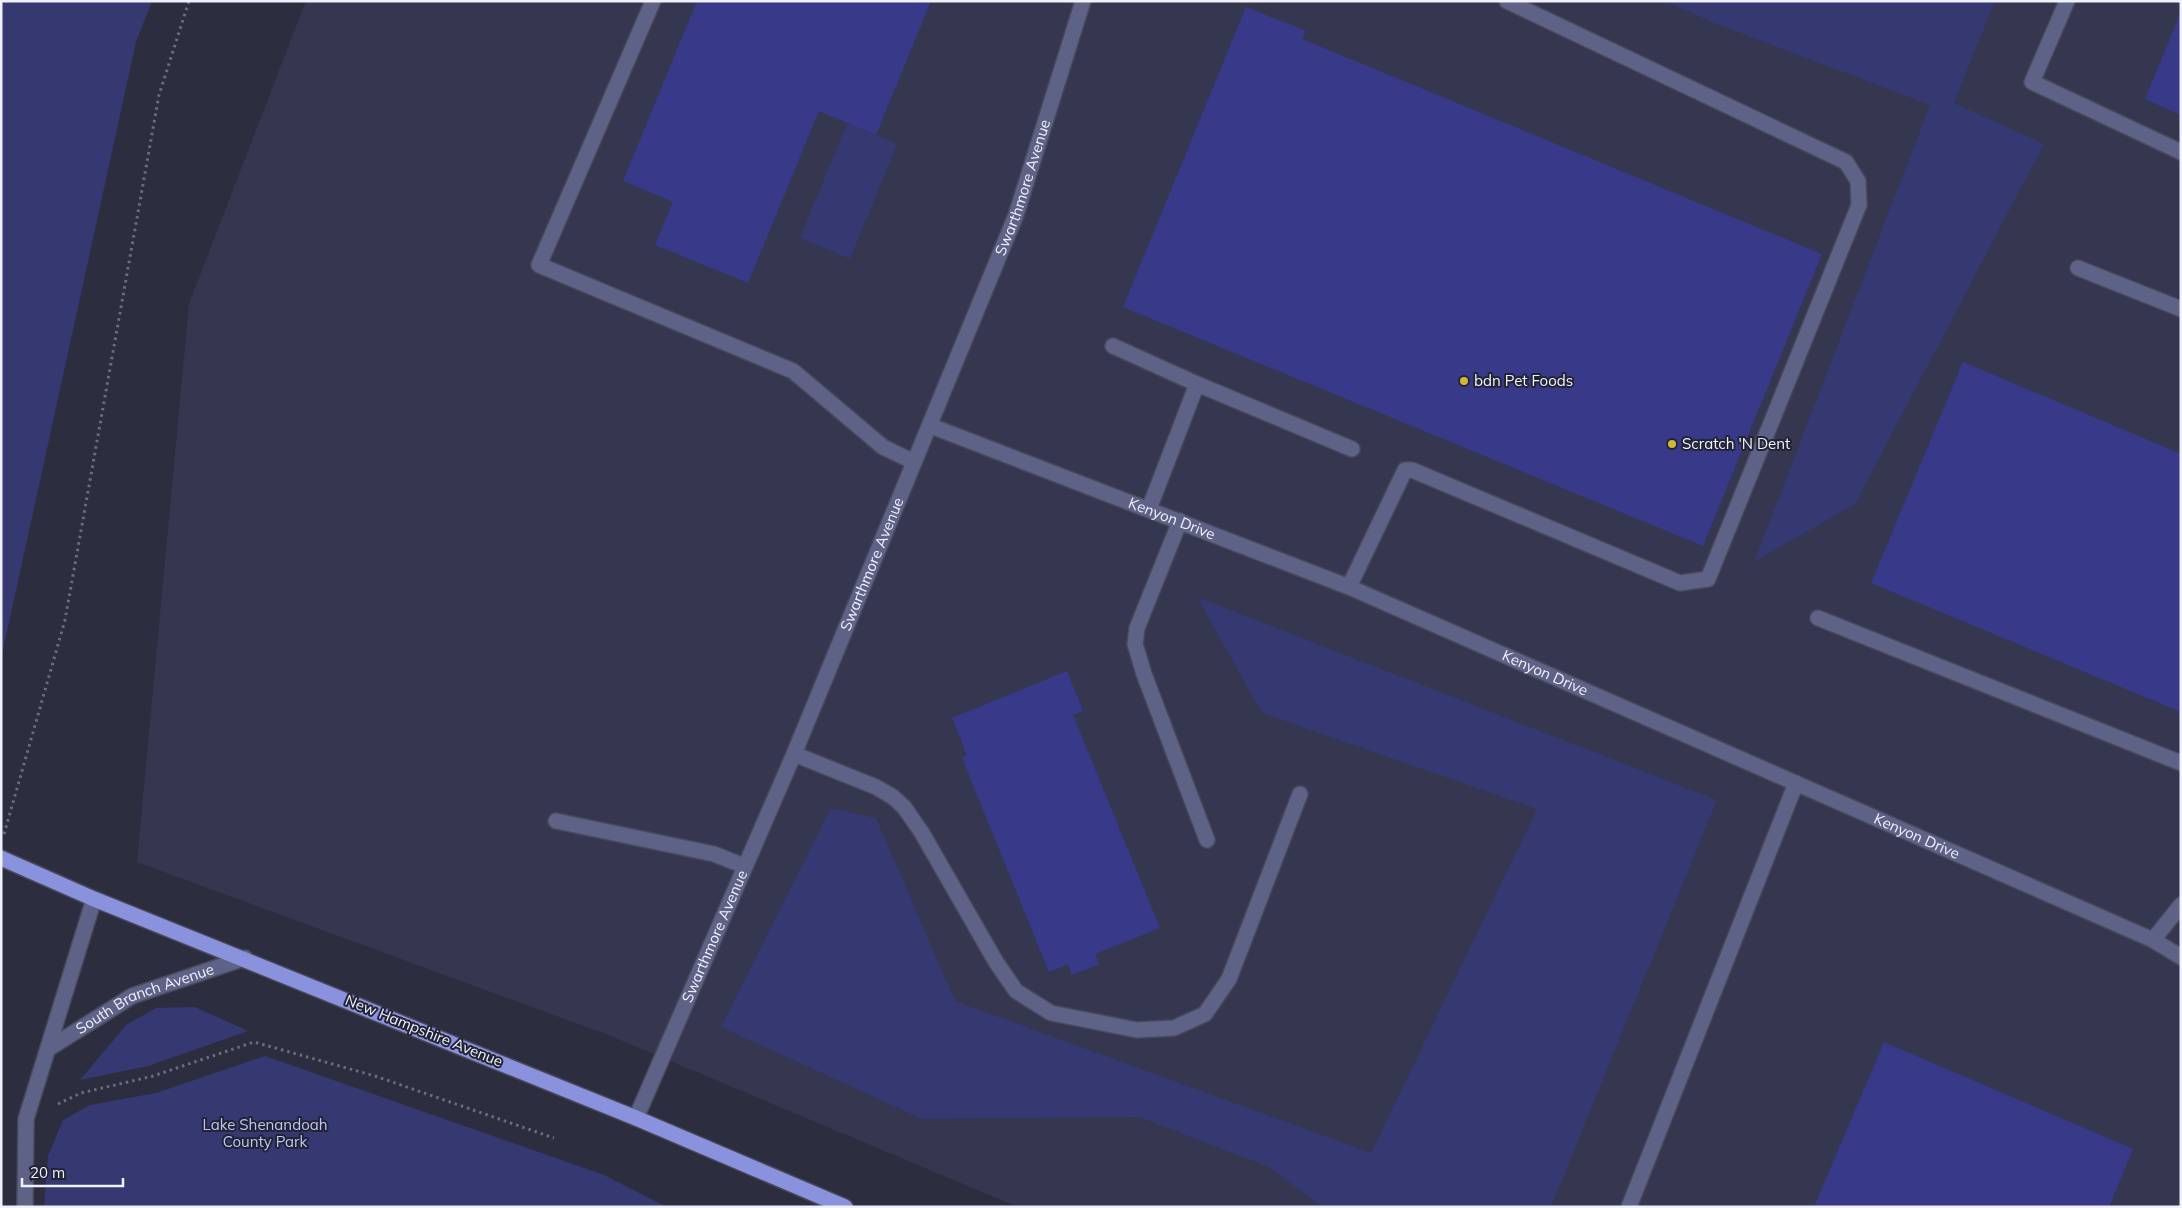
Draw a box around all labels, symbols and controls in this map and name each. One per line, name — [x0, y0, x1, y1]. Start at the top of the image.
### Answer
street label: Swarthmore Avenue — [990, 117, 1054, 258]
place label: bdn Pet Foods — [1474, 371, 1573, 390]
marker: bdn Pet Foods — [1458, 375, 1470, 387]
place label: Scratch 'N Dent — [1682, 434, 1790, 453]
marker: Scratch 'N Dent — [1666, 438, 1678, 450]
street label: Kenyon Drive — [1126, 493, 1218, 544]
street label: Swarthmore Avenue — [836, 495, 908, 634]
street label: Kenyon Drive — [1499, 645, 1591, 700]
street label: Kenyon Drive — [1871, 809, 1963, 863]
street label: Swarthmore Avenue — [677, 867, 751, 1005]
street label: South Branch Avenue — [72, 959, 216, 1038]
street label: New Hampshire Avenue — [343, 990, 506, 1071]
park label: Lake Shenandoah County Park — [202, 1115, 328, 1151]
scale bar — [22, 1156, 124, 1188]
text: 20 m — [30, 1163, 65, 1182]

